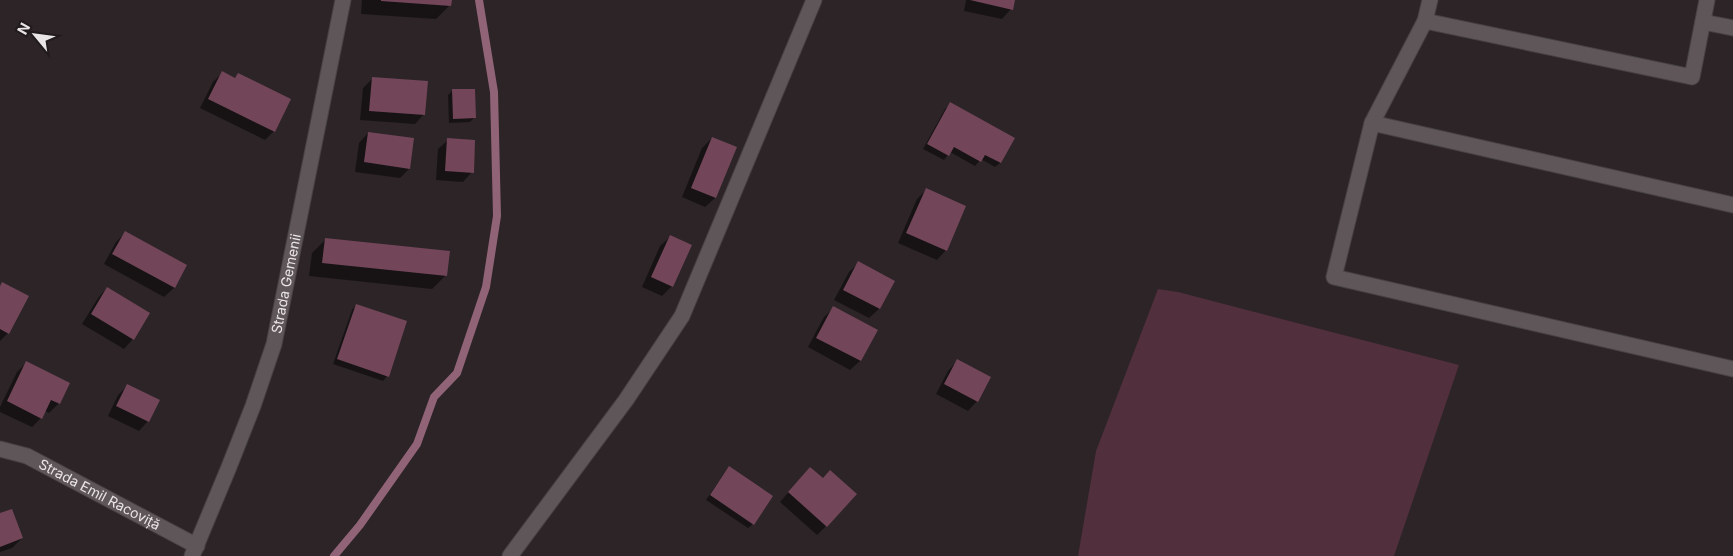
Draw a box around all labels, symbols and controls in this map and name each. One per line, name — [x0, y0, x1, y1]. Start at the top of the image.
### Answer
north arrow — [10, 10, 60, 60]
text: N — [13, 20, 33, 37]
street label: Strada Gemenii — [267, 232, 304, 335]
street label: Strada Emil Racoviță — [36, 455, 164, 533]

